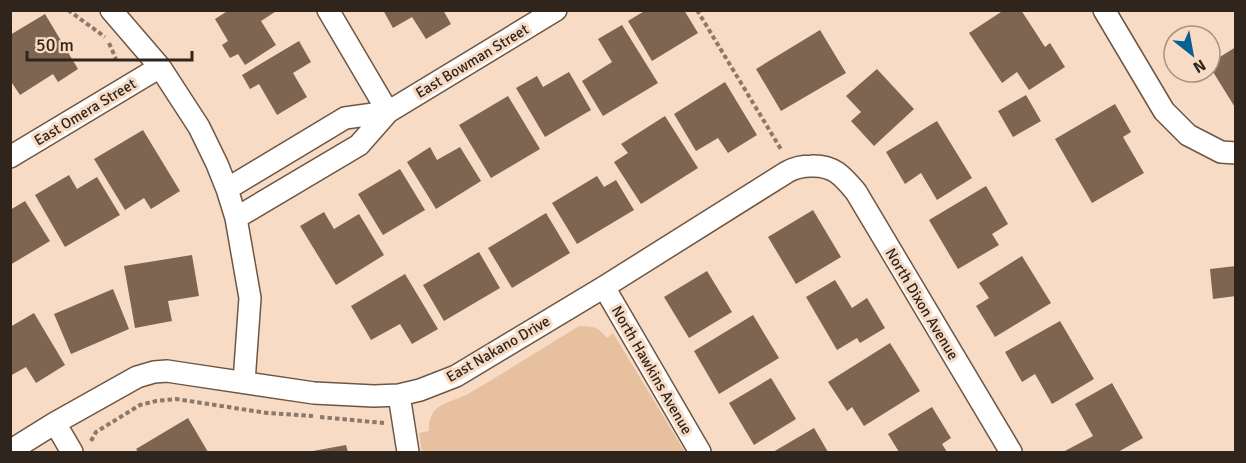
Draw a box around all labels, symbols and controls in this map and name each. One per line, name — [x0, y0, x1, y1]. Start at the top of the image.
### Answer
street label: East Bowman Street — [412, 20, 532, 102]
scale bar — [27, 24, 192, 62]
north arrow — [1162, 24, 1222, 84]
text: 50 m — [36, 34, 74, 56]
text: N — [1189, 55, 1209, 77]
street label: East Omera Street — [31, 74, 139, 150]
street label: North Dixon Avenue — [882, 245, 962, 363]
street label: North Hawkins Avenue — [608, 303, 696, 437]
street label: East Nakano Drive — [443, 312, 553, 386]

